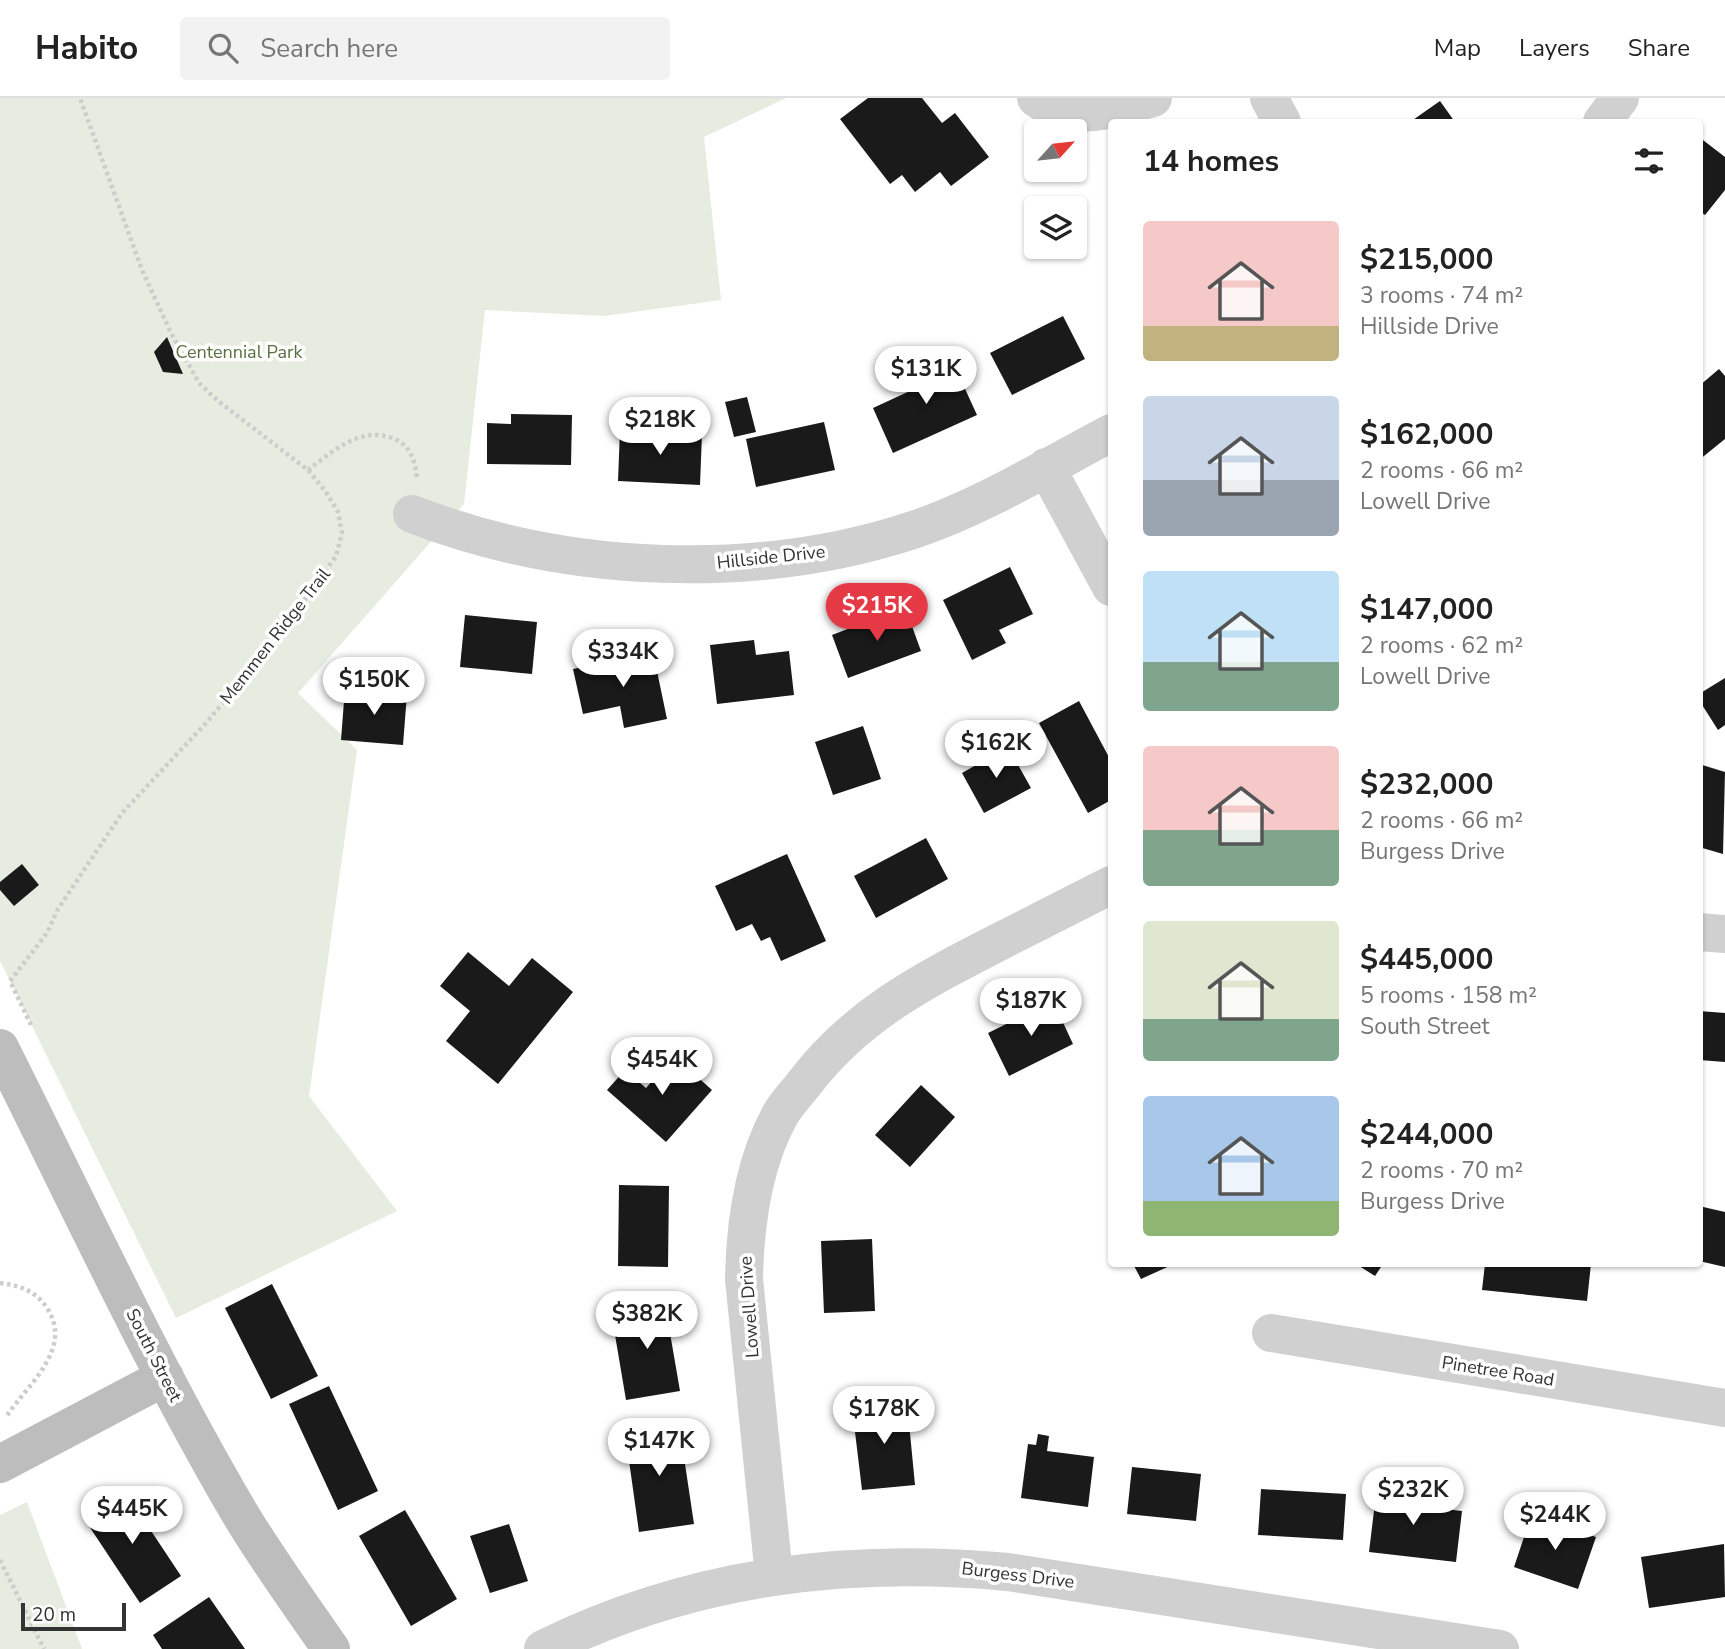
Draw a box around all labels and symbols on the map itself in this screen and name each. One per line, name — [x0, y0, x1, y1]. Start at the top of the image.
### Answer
north arrow — [1024, 119, 1087, 182]
park label: Centennial Park — [175, 340, 304, 364]
pin: $131K — [877, 346, 975, 406]
pin: $218K — [611, 398, 709, 457]
street label: Hillside Drive — [716, 539, 826, 575]
street label: Memmen Ridge Trail — [214, 562, 336, 709]
pin: $215K — [828, 584, 926, 643]
pin: $334K — [574, 630, 672, 689]
pin: $150K — [325, 658, 423, 717]
pin: $162K — [947, 720, 1045, 780]
pin: $187K — [982, 978, 1080, 1038]
pin: $454K — [613, 1038, 711, 1097]
street label: Lowell Drive — [733, 1255, 765, 1359]
pin: $382K — [598, 1292, 696, 1351]
street label: South Street — [120, 1304, 188, 1406]
street label: Pinetree Road — [1440, 1350, 1556, 1392]
pin: $178K — [835, 1386, 933, 1446]
pin: $147K — [610, 1418, 708, 1478]
pin: $232K — [1364, 1468, 1462, 1527]
pin: $445K — [83, 1486, 181, 1546]
pin: $244K — [1506, 1492, 1604, 1552]
street label: Burgess Drive — [960, 1556, 1076, 1594]
scale bar — [21, 1600, 126, 1632]

